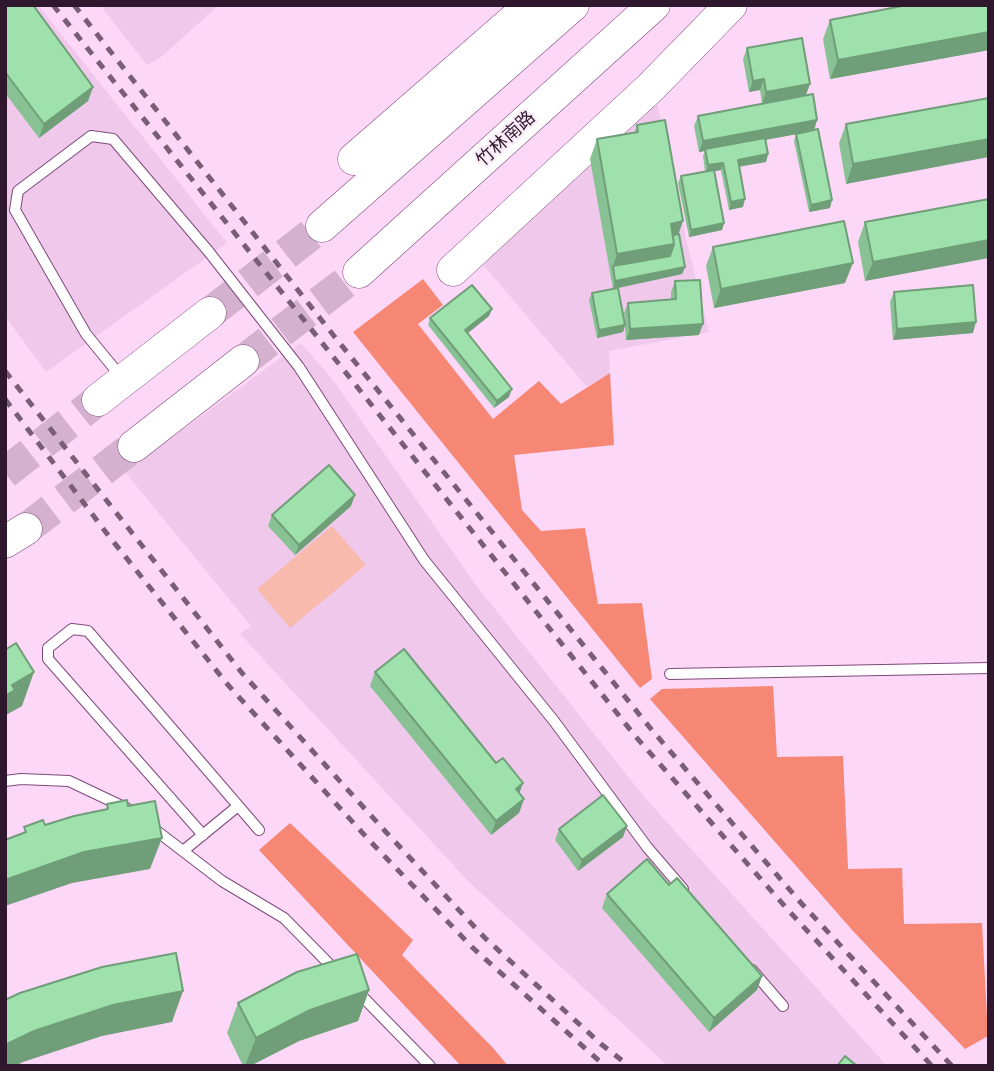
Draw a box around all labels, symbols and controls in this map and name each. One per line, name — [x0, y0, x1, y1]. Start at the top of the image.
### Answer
street label: 竹林南路 — [472, 107, 540, 171]

